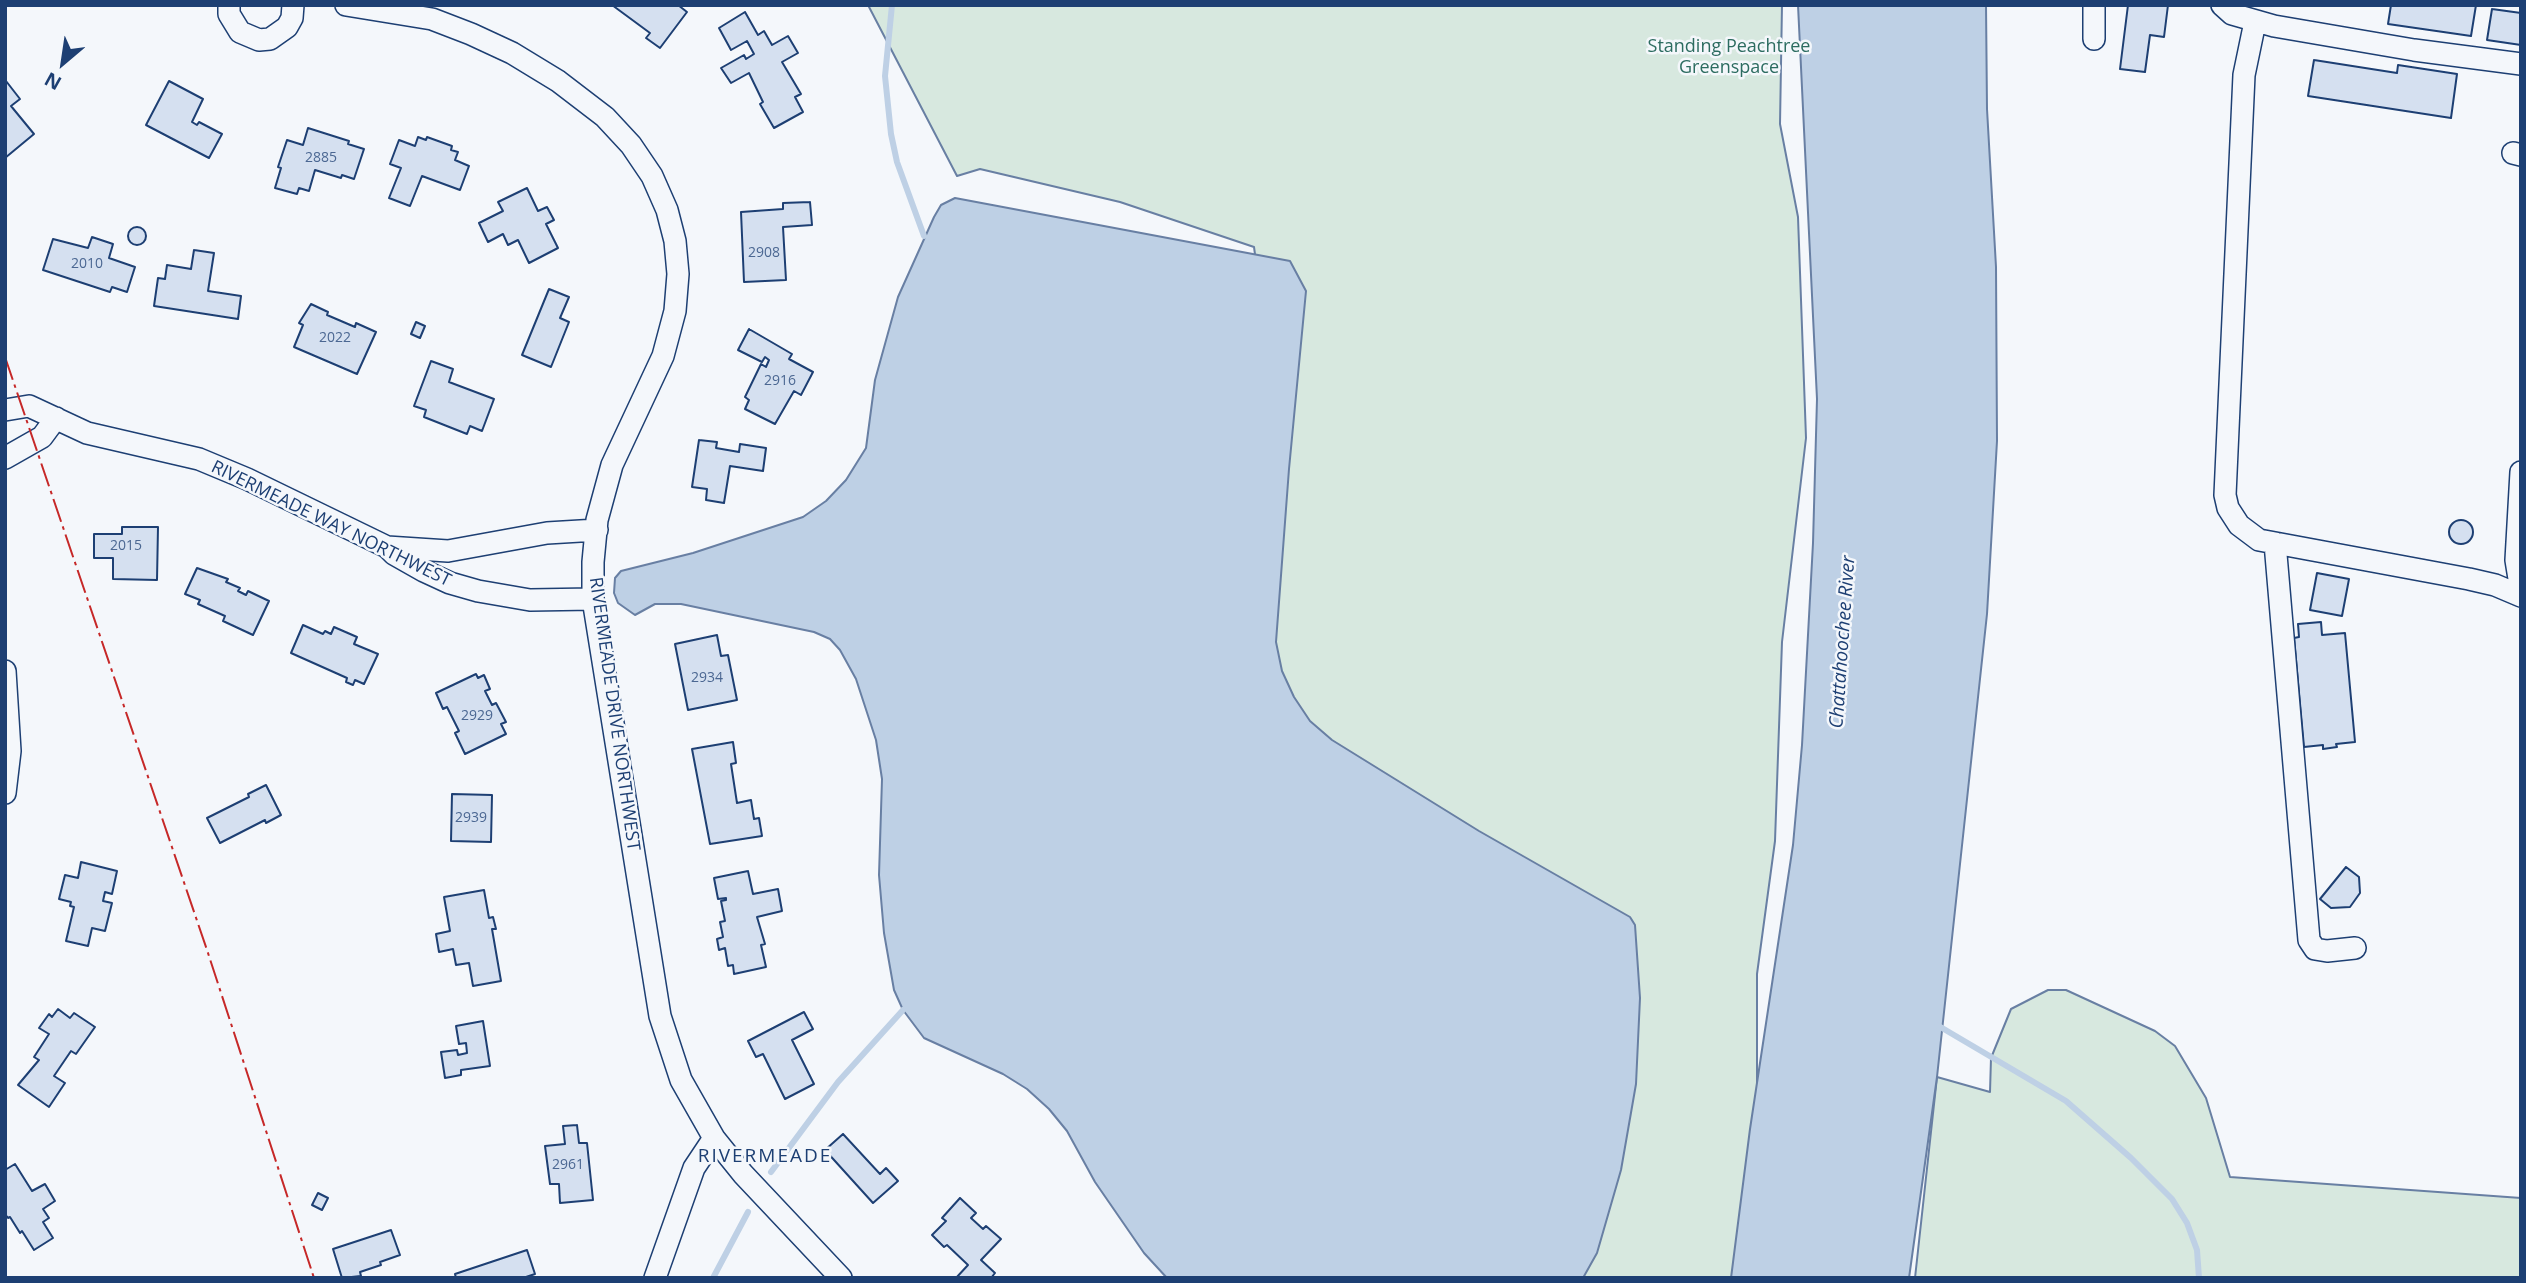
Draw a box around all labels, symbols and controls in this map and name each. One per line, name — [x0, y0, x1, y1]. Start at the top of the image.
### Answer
north arrow — [28, 28, 98, 98]
park label: Standing Peachtree Greenspace — [1648, 36, 1810, 78]
text: N — [40, 66, 66, 96]
house number: 2885 — [305, 150, 337, 166]
house number: 2908 — [748, 245, 780, 261]
house number: 2010 — [71, 256, 103, 272]
house number: 2022 — [319, 330, 351, 346]
house number: 2916 — [764, 373, 796, 389]
street label: RIVERMEADE WAY NORTHWEST — [207, 456, 455, 592]
house number: 2015 — [110, 538, 142, 554]
water label: Chattahoochee River — [1826, 555, 1860, 729]
street label: RIVERMEADE DRIVE NORTHWEST — [584, 576, 644, 852]
house number: 2934 — [691, 670, 723, 686]
house number: 2929 — [461, 708, 493, 724]
house number: 2939 — [455, 810, 487, 826]
district label: RIVERMEADE — [699, 1146, 831, 1168]
house number: 2961 — [552, 1157, 584, 1173]

